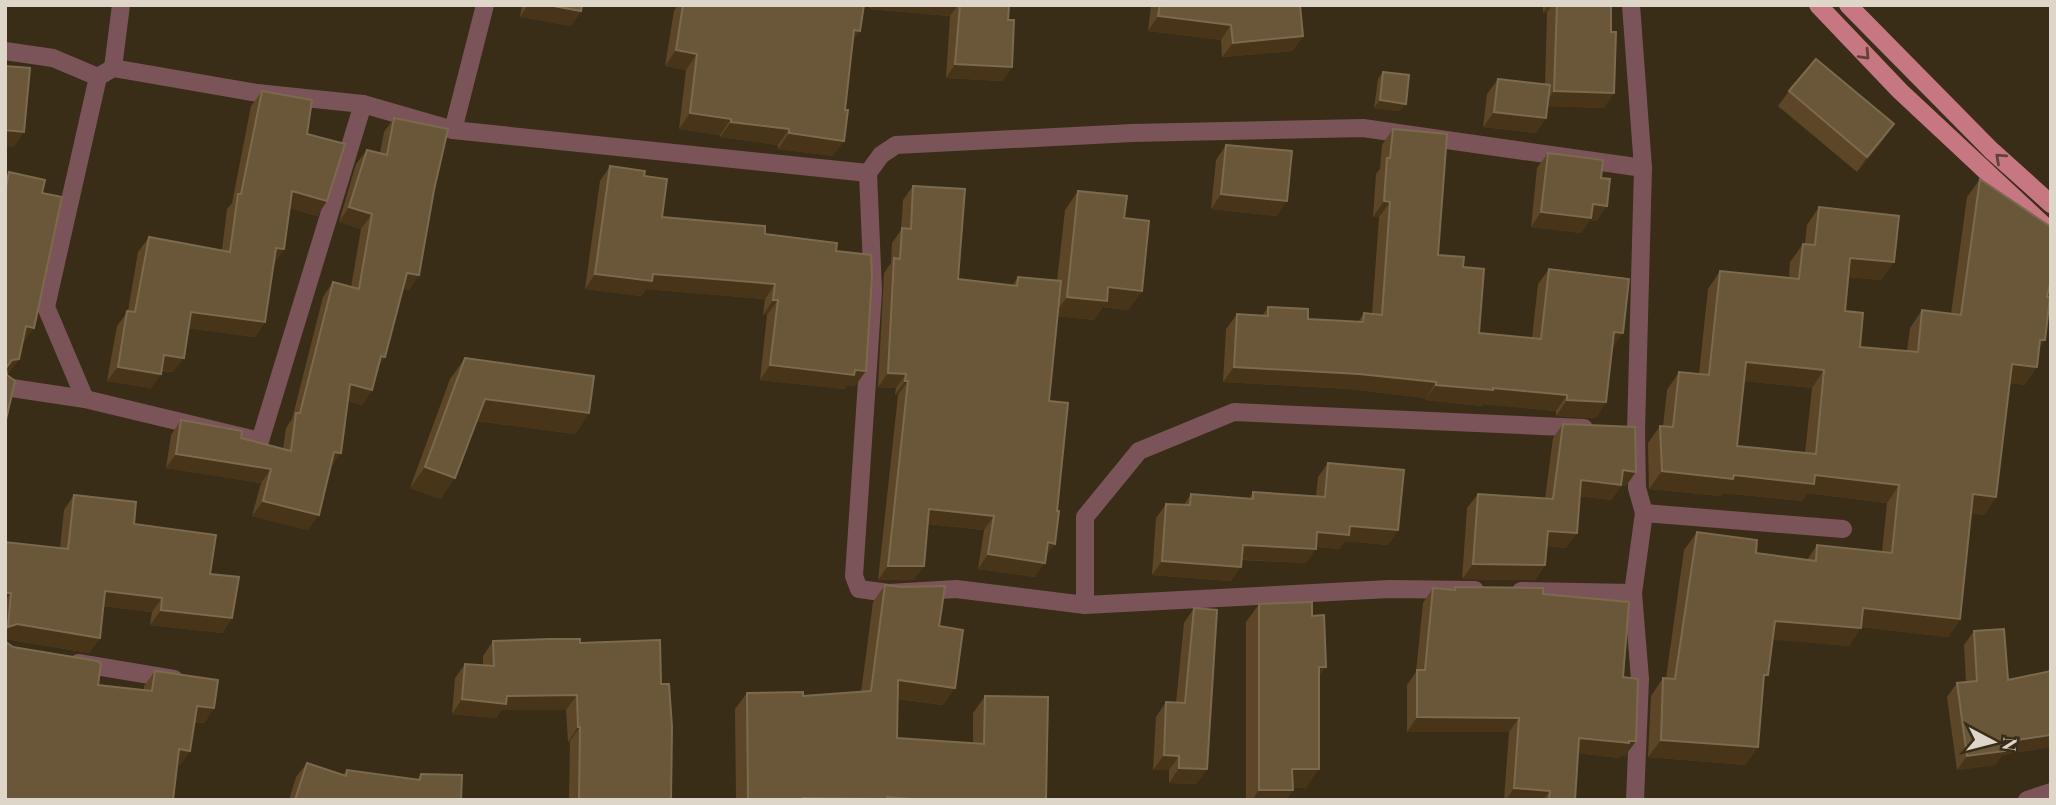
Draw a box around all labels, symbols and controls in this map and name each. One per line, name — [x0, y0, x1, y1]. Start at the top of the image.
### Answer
one-way arrow — [1857, 47, 1870, 60]
one-way arrow — [1995, 154, 2008, 166]
north arrow — [1958, 707, 2028, 777]
text: N — [1997, 736, 2025, 753]

